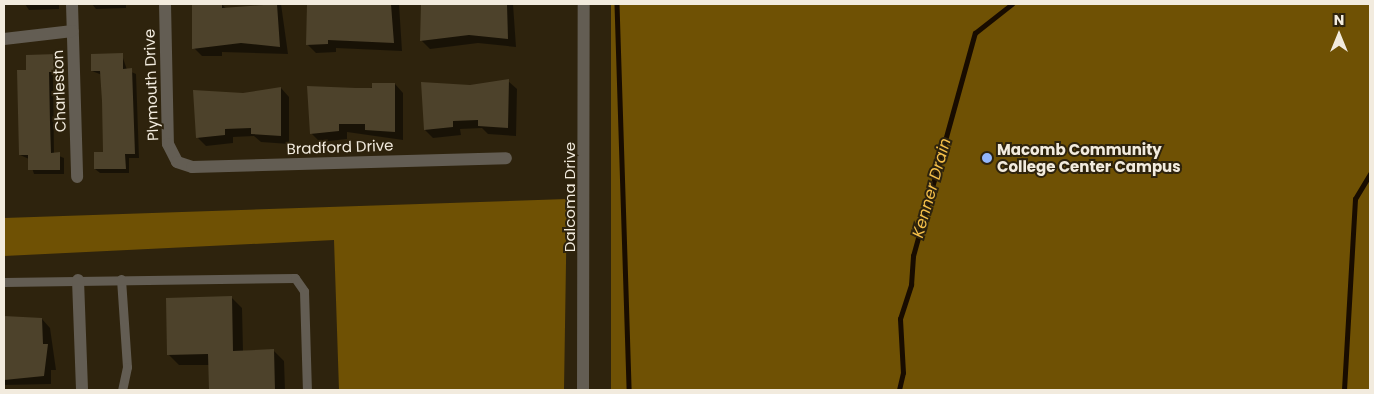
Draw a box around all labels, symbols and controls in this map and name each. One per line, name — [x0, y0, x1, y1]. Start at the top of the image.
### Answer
north arrow — [1314, 10, 1364, 60]
text: N — [1334, 10, 1344, 30]
street label: Plymouth Drive — [140, 29, 162, 141]
street label: Charleston — [49, 50, 69, 132]
street label: Bradford Drive — [286, 136, 394, 158]
water label: Kenner Drain — [909, 136, 955, 240]
place label: Macomb Community College Center Campus — [997, 140, 1181, 175]
street label: Dalcoma Drive — [561, 142, 579, 252]
marker: Macomb Community College Center Campus — [981, 152, 993, 164]

